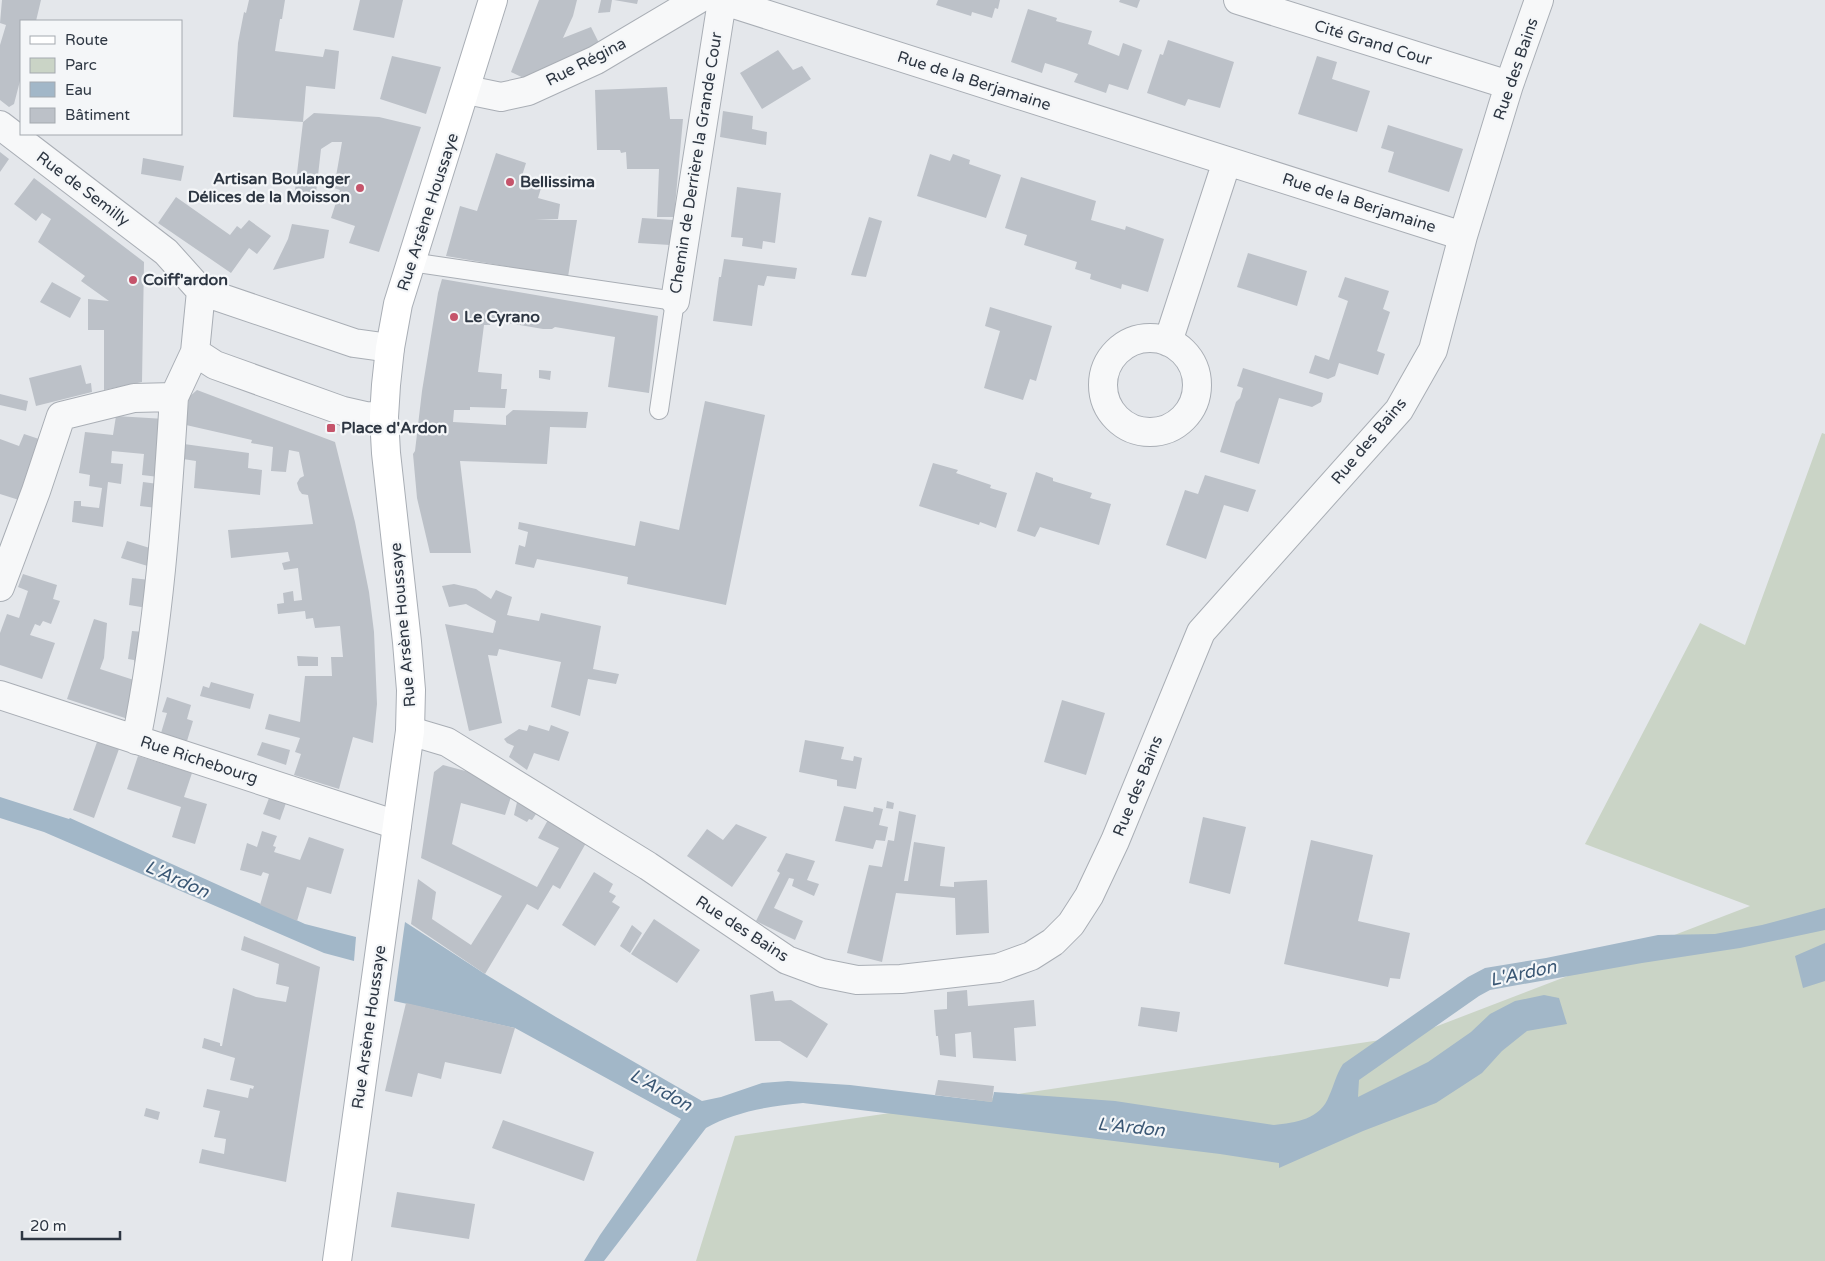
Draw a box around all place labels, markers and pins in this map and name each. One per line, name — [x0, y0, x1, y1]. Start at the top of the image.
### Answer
place label: Artisan Boulanger Délices de la Moisson — [188, 169, 351, 207]
place label: Bellissima — [520, 172, 595, 192]
marker: Bellissima — [504, 176, 516, 188]
marker: Artisan Boulanger Délices de la Moisson — [354, 182, 366, 194]
place label: Coiff'ardon — [143, 270, 228, 290]
marker: Coiff'ardon — [127, 274, 139, 286]
place label: Le Cyrano — [464, 307, 540, 327]
marker: Le Cyrano — [448, 311, 460, 323]
place label: Place d'Ardon — [341, 418, 447, 438]
marker: Place d'Ardon — [325, 422, 337, 434]

